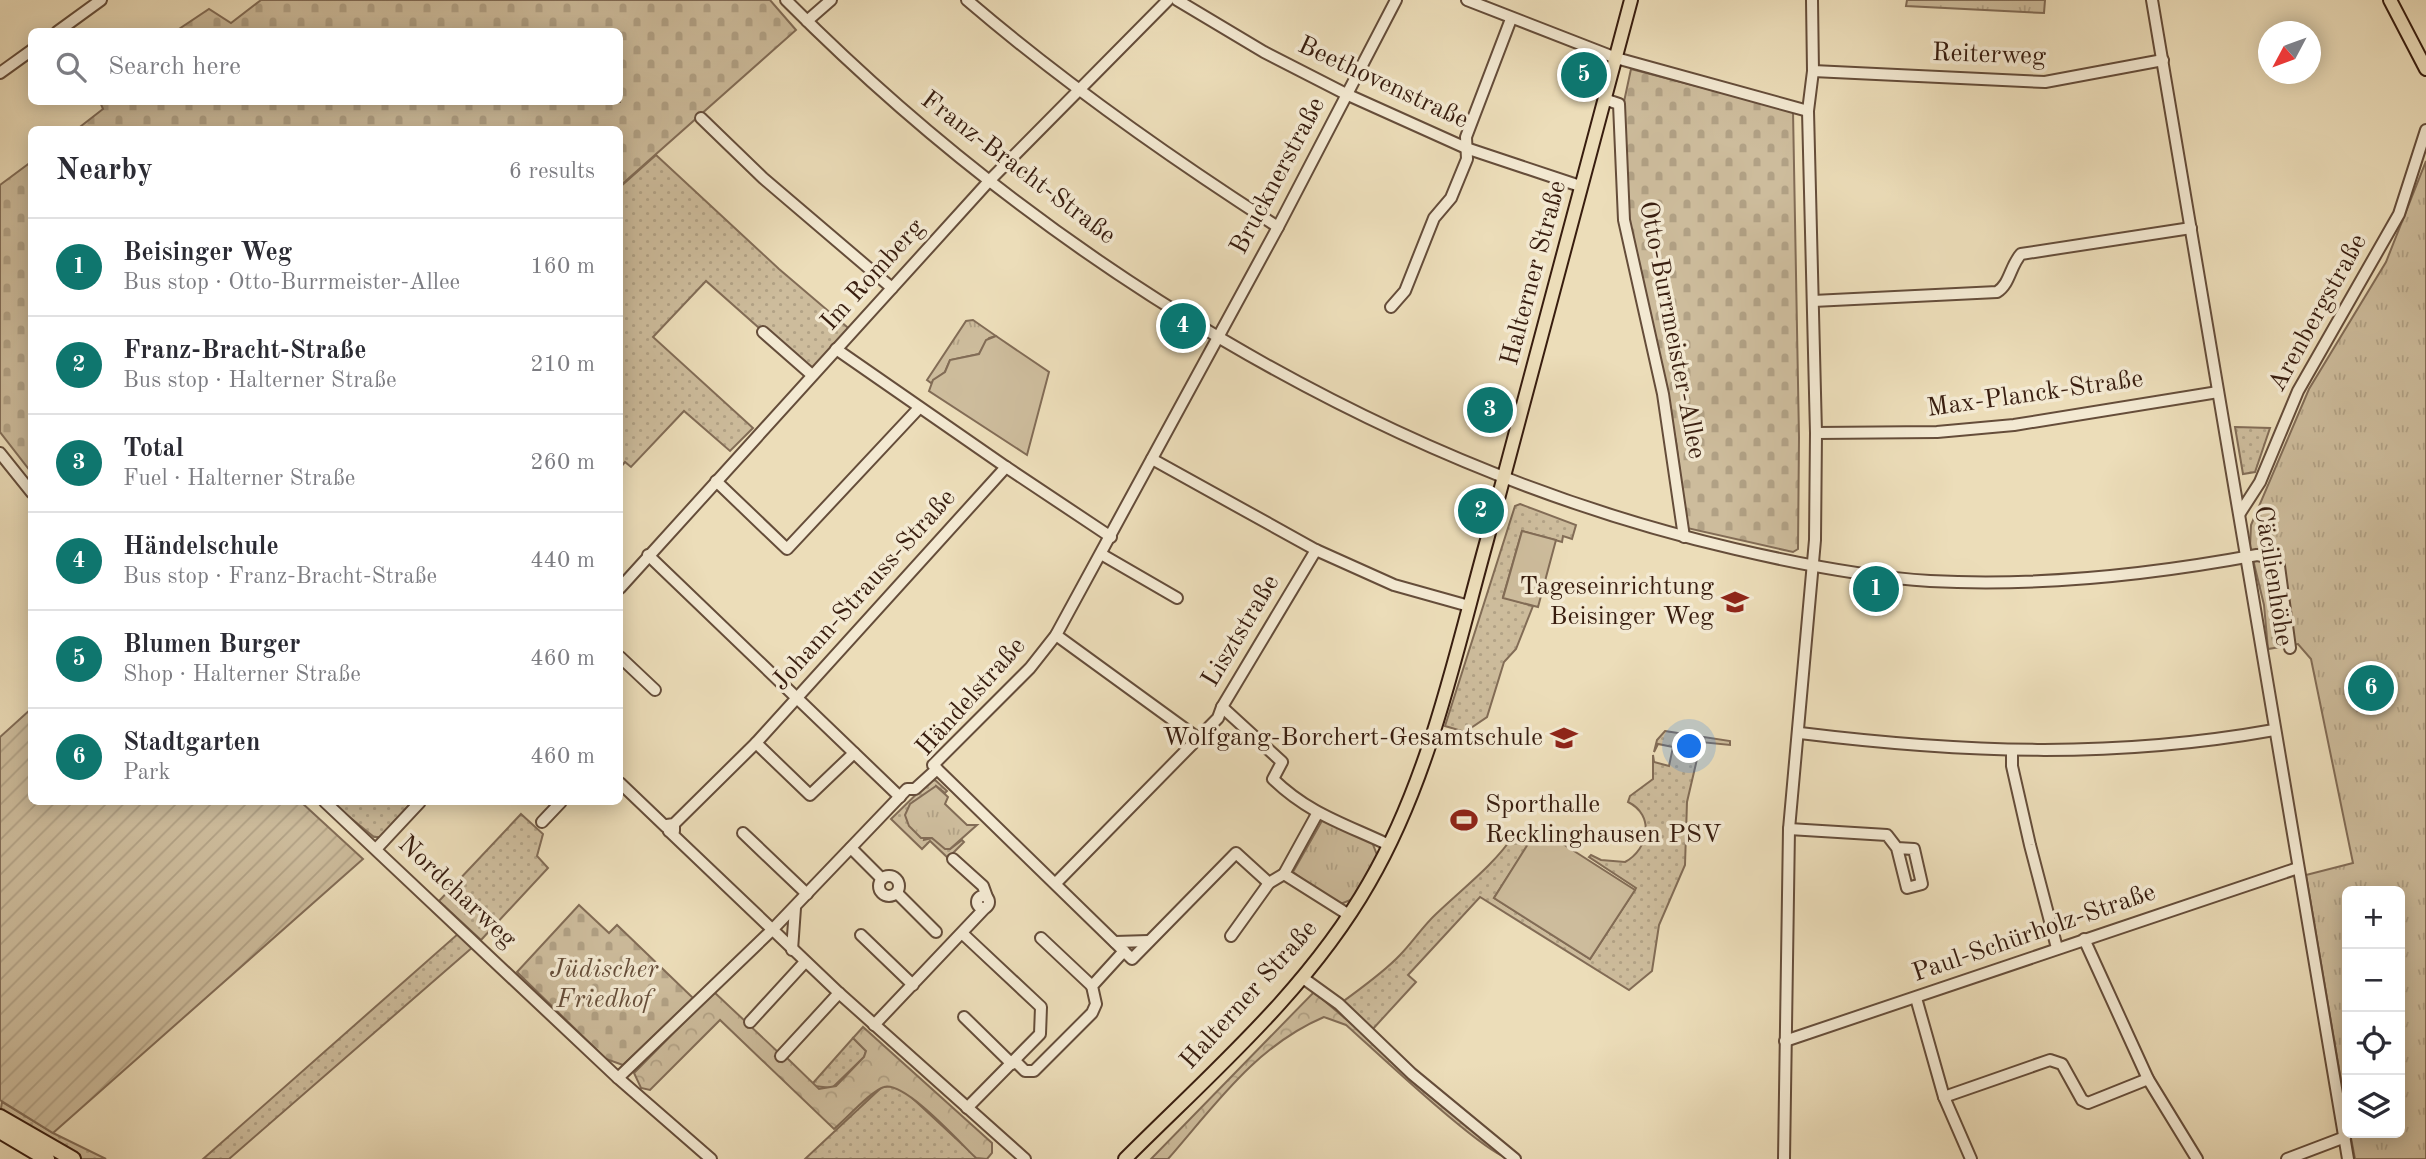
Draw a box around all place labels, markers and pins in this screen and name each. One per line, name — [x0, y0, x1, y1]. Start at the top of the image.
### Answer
pin: 5 — [1561, 49, 1607, 101]
pin: 4 — [1160, 300, 1206, 352]
pin: 3 — [1467, 384, 1513, 436]
pin: 2 — [1458, 485, 1504, 537]
pin: 1 — [1853, 563, 1899, 615]
place label: Tageseinrichtung Beisinger Weg — [1519, 574, 1714, 630]
school or university icon: Tageseinrichtung Beisinger Weg — [1720, 587, 1750, 617]
pin: 6 — [2348, 662, 2394, 714]
school or university icon: Wolfgang-Borchert-Gesamtschule — [1549, 723, 1579, 753]
place label: Wolfgang-Borchert-Gesamtschule — [1162, 725, 1543, 751]
place label: Sporthalle Recklinghausen PSV — [1485, 792, 1722, 848]
sports icon: Sporthalle Recklinghausen PSV — [1449, 805, 1479, 835]

